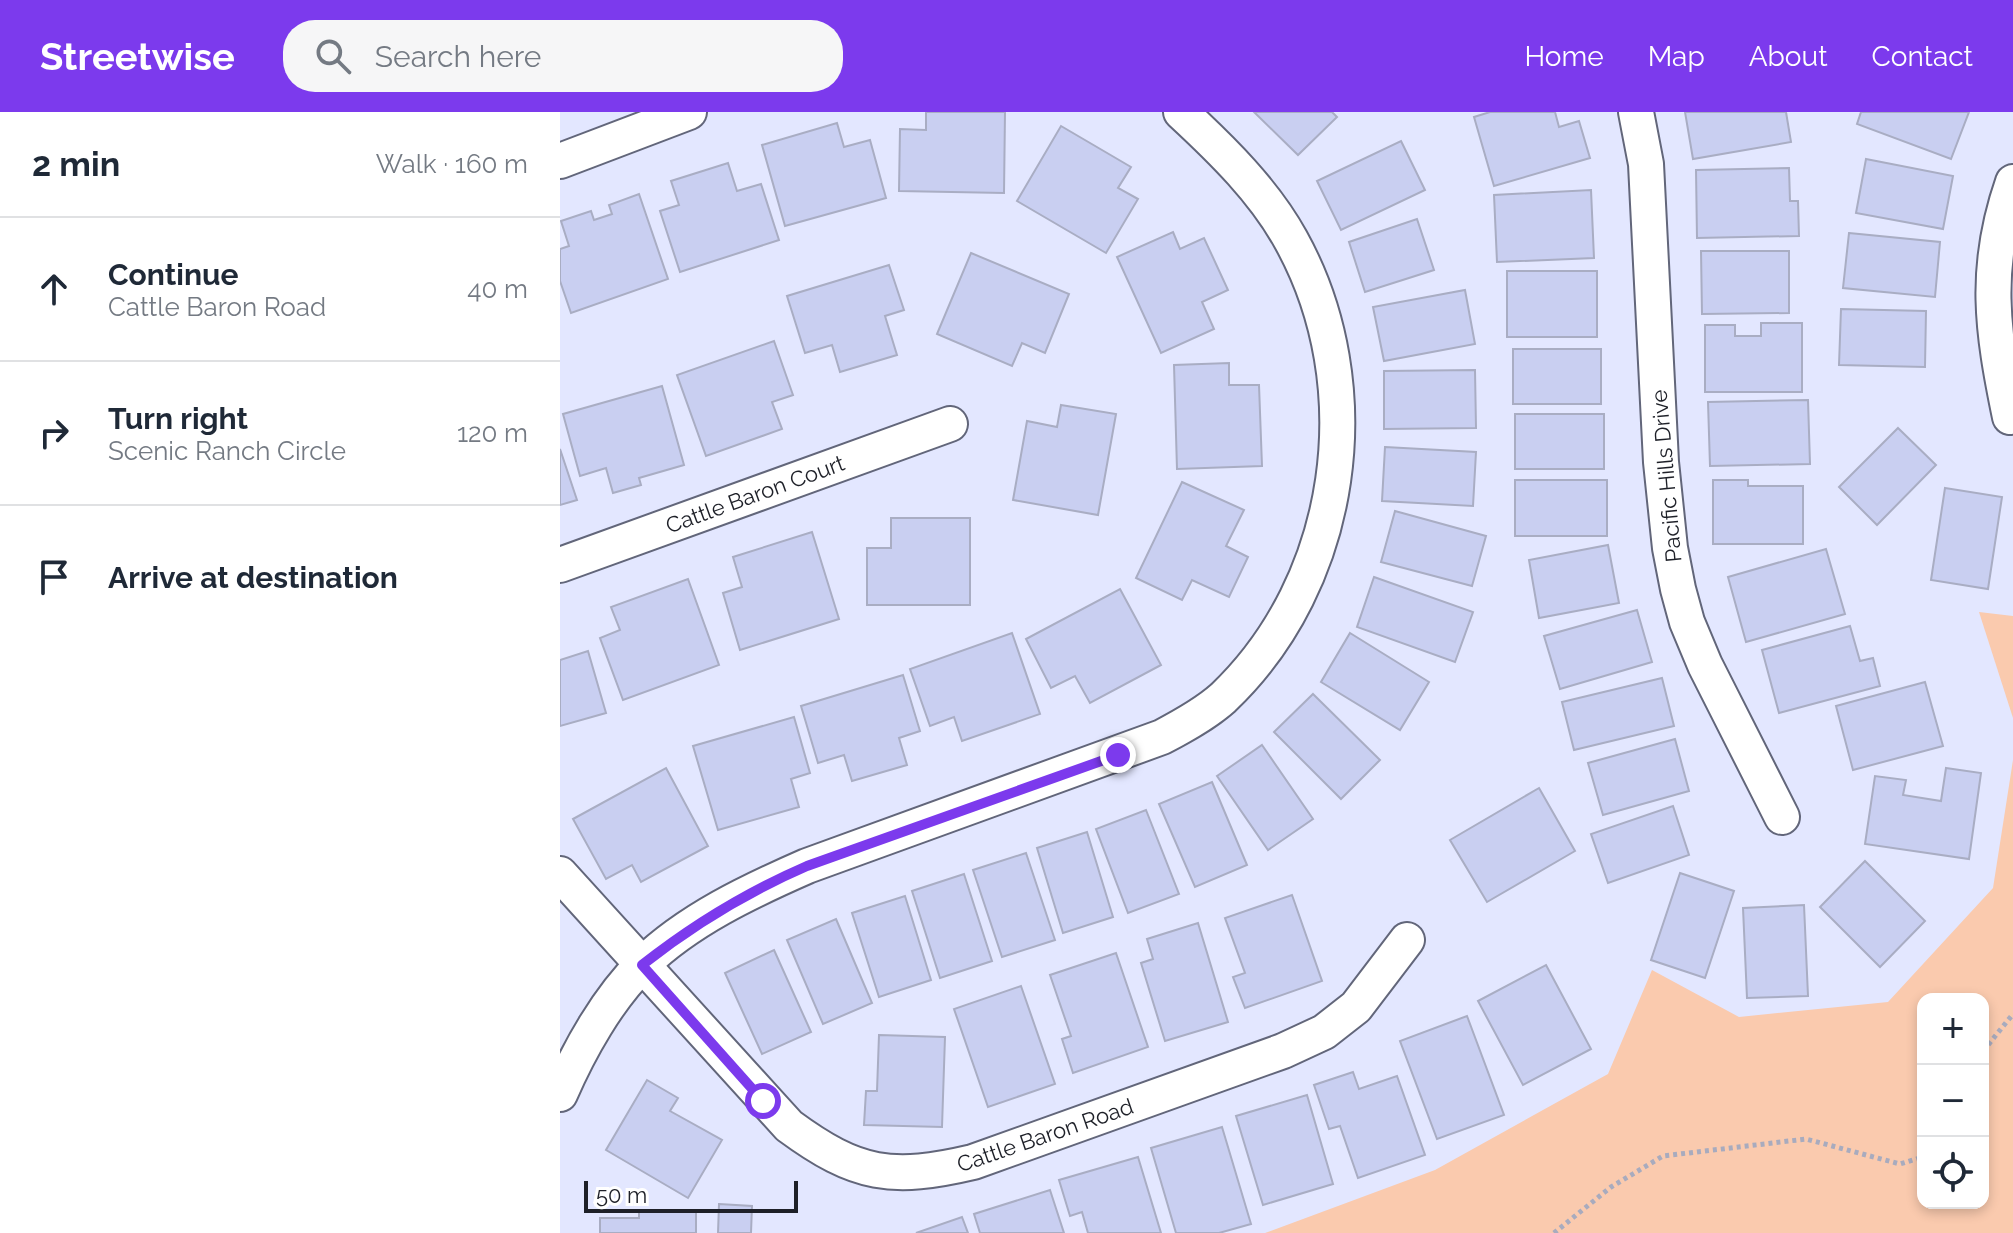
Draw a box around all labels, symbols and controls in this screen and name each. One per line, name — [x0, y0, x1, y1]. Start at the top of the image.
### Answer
search box — [283, 20, 843, 92]
text: Streetwise — [40, 34, 235, 79]
icon: search — [311, 34, 355, 78]
text: Search here — [375, 39, 541, 74]
text: Home — [1524, 40, 1604, 73]
text: Map — [1648, 40, 1705, 73]
text: About — [1749, 40, 1828, 73]
text: Contact — [1872, 40, 1973, 73]
text: 2 min — [32, 144, 120, 184]
text: Walk · 160 m — [376, 149, 528, 179]
text: Continue — [108, 257, 239, 292]
icon: ahead — [32, 267, 76, 311]
text: 40 m — [467, 274, 528, 304]
text: Cattle Baron Road — [108, 292, 326, 322]
street label: Pacific Hills Drive — [1646, 389, 1686, 563]
text: Turn right — [108, 401, 248, 436]
icon: right — [32, 411, 76, 455]
text: 120 m — [457, 418, 528, 448]
text: Scenic Ranch Circle — [108, 436, 346, 466]
street label: Cattle Baron Court — [662, 449, 848, 538]
icon: arrive — [32, 555, 76, 599]
text: Arrive at destination — [108, 560, 398, 595]
route end — [1100, 737, 1136, 773]
map controls — [1917, 993, 1989, 1209]
button: + — [1917, 993, 1989, 1065]
button: − — [1917, 1065, 1989, 1137]
route start — [745, 1083, 781, 1119]
street label: Cattle Baron Road — [954, 1093, 1136, 1177]
button: locate — [1917, 1137, 1989, 1209]
scale bar — [584, 1177, 798, 1213]
text: 50 m — [596, 1182, 647, 1208]

